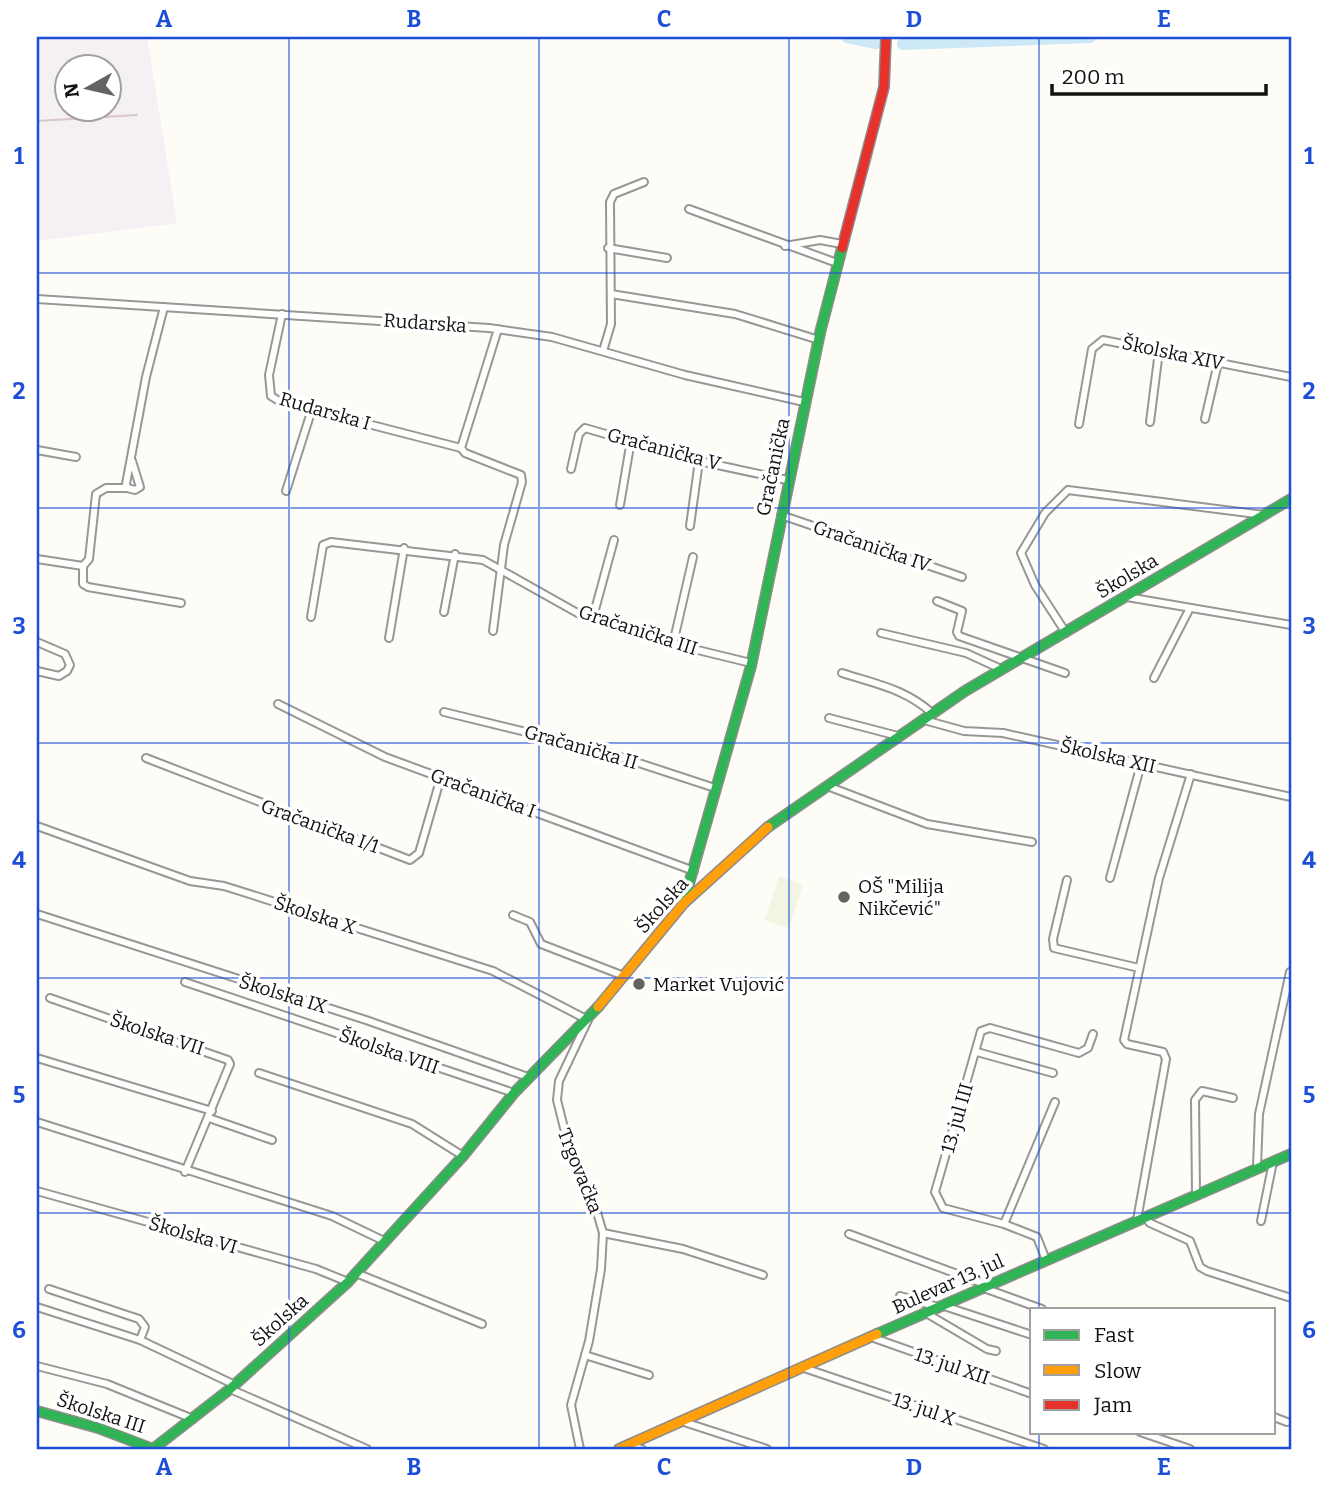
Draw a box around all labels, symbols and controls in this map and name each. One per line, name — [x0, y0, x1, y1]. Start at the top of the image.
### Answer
text: A — [156, 5, 173, 33]
text: B — [407, 5, 421, 33]
text: C — [657, 5, 671, 33]
text: D — [906, 5, 922, 33]
text: E — [1157, 5, 1171, 33]
north arrow — [52, 52, 122, 122]
scale bar — [1052, 52, 1265, 96]
text: 200 m — [1062, 64, 1125, 90]
text: N — [59, 81, 84, 99]
text: 1 — [14, 142, 24, 170]
text: 1 — [1304, 142, 1314, 170]
street label: Rudarska — [383, 309, 468, 337]
street label: Školska XIV — [1120, 331, 1227, 375]
text: 2 — [13, 377, 26, 405]
text: 2 — [1303, 377, 1316, 405]
street label: Rudarska I — [277, 387, 373, 435]
street label: Gračanička — [751, 415, 795, 518]
street label: Gračanička V — [605, 423, 724, 475]
street label: Gračanička IV — [810, 515, 935, 577]
street label: Školska — [1092, 548, 1162, 603]
street label: Gračanička III — [576, 600, 700, 660]
text: 3 — [12, 612, 26, 640]
text: 3 — [1302, 612, 1316, 640]
street label: Gračanička II — [522, 720, 640, 774]
street label: Školska XII — [1058, 734, 1158, 778]
street label: Gračanička I — [427, 763, 539, 823]
street label: Gračanička I/1 — [258, 794, 383, 858]
text: 4 — [12, 846, 26, 874]
text: 4 — [1302, 846, 1316, 874]
street label: Školska — [631, 872, 694, 938]
place label: OŠ "Milija Nikčević" — [858, 875, 944, 920]
marker: OŠ "Milija Nikčević" — [836, 889, 852, 905]
street label: Školska X — [271, 891, 359, 939]
street label: Školska IX — [236, 970, 330, 1018]
place label: Market Vujović — [653, 973, 784, 996]
marker: Market Vujović — [631, 976, 647, 992]
street label: Školska VII — [107, 1008, 207, 1060]
street label: Školska VIII — [336, 1023, 442, 1079]
street label: 13. jul III — [936, 1080, 978, 1156]
text: 5 — [13, 1081, 25, 1109]
text: 5 — [1303, 1081, 1315, 1109]
street label: Trgovačka — [553, 1125, 608, 1217]
street label: Školska VI — [146, 1211, 240, 1259]
street label: Bulevar 13. jul — [889, 1249, 1007, 1319]
street label: Školska — [247, 1288, 313, 1351]
legend — [1030, 1308, 1276, 1434]
text: 6 — [12, 1316, 26, 1344]
text: 6 — [1302, 1316, 1316, 1344]
text: Fast — [1094, 1322, 1135, 1348]
street label: 13. jul XII — [912, 1342, 992, 1390]
text: Slow — [1094, 1358, 1141, 1384]
street label: Školska III — [54, 1388, 148, 1438]
street label: 13. jul X — [890, 1388, 958, 1430]
text: Jam — [1093, 1392, 1132, 1418]
text: A — [156, 1453, 173, 1481]
text: B — [407, 1453, 421, 1481]
text: C — [657, 1453, 671, 1481]
text: D — [906, 1453, 922, 1481]
text: E — [1157, 1453, 1171, 1481]

